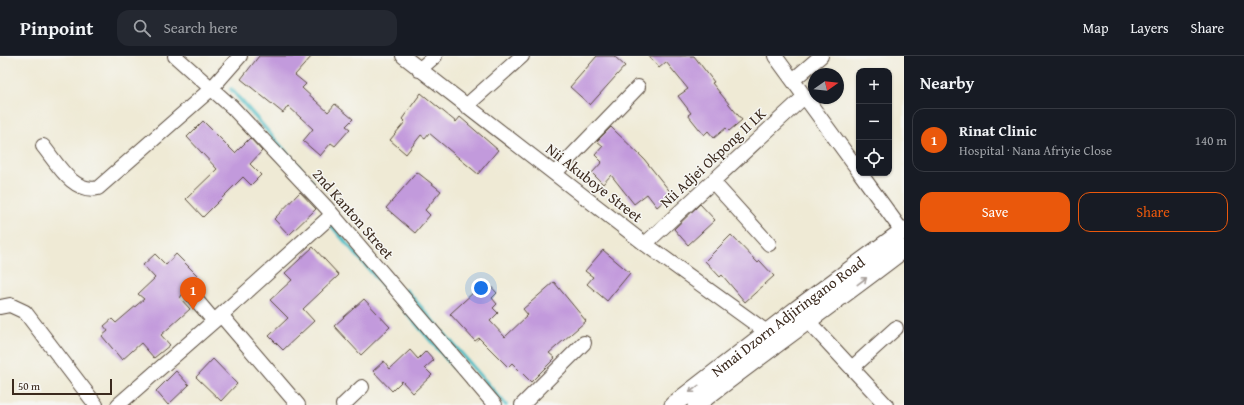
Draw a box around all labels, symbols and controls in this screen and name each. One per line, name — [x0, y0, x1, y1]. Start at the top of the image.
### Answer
search box — [117, 10, 397, 46]
text: Pinpoint — [20, 14, 93, 42]
icon: search — [131, 17, 153, 39]
text: Search here — [163, 17, 237, 38]
text: Map — [1083, 18, 1109, 38]
text: Layers — [1131, 18, 1169, 38]
text: Share — [1191, 18, 1224, 38]
north arrow — [808, 68, 844, 104]
map controls — [856, 68, 892, 176]
button: + — [856, 68, 892, 104]
text: Nearby — [920, 70, 974, 95]
street label: Nii Adjei Okpong II LK — [655, 103, 770, 212]
button: − — [856, 104, 892, 140]
text: Rinat Clinic — [959, 120, 1037, 141]
text: 1 — [931, 131, 937, 150]
text: 140 m — [1195, 131, 1227, 150]
street label: Nii Akuboye Street — [542, 138, 648, 227]
button: locate — [856, 140, 892, 176]
text: Hospital · Nana Afriyie Close — [959, 141, 1112, 160]
street label: 2nd Kanton Street — [308, 164, 399, 264]
button: Save — [920, 192, 1070, 232]
button: Share — [1078, 192, 1228, 232]
street label: Nmai Dzorn Adjiringano Road — [707, 251, 869, 382]
pin: 1 — [180, 277, 206, 310]
one-way arrow — [856, 277, 867, 286]
your location — [471, 278, 491, 298]
scale bar — [12, 377, 112, 396]
text: 50 m — [18, 378, 40, 394]
one-way arrow — [689, 385, 700, 393]

